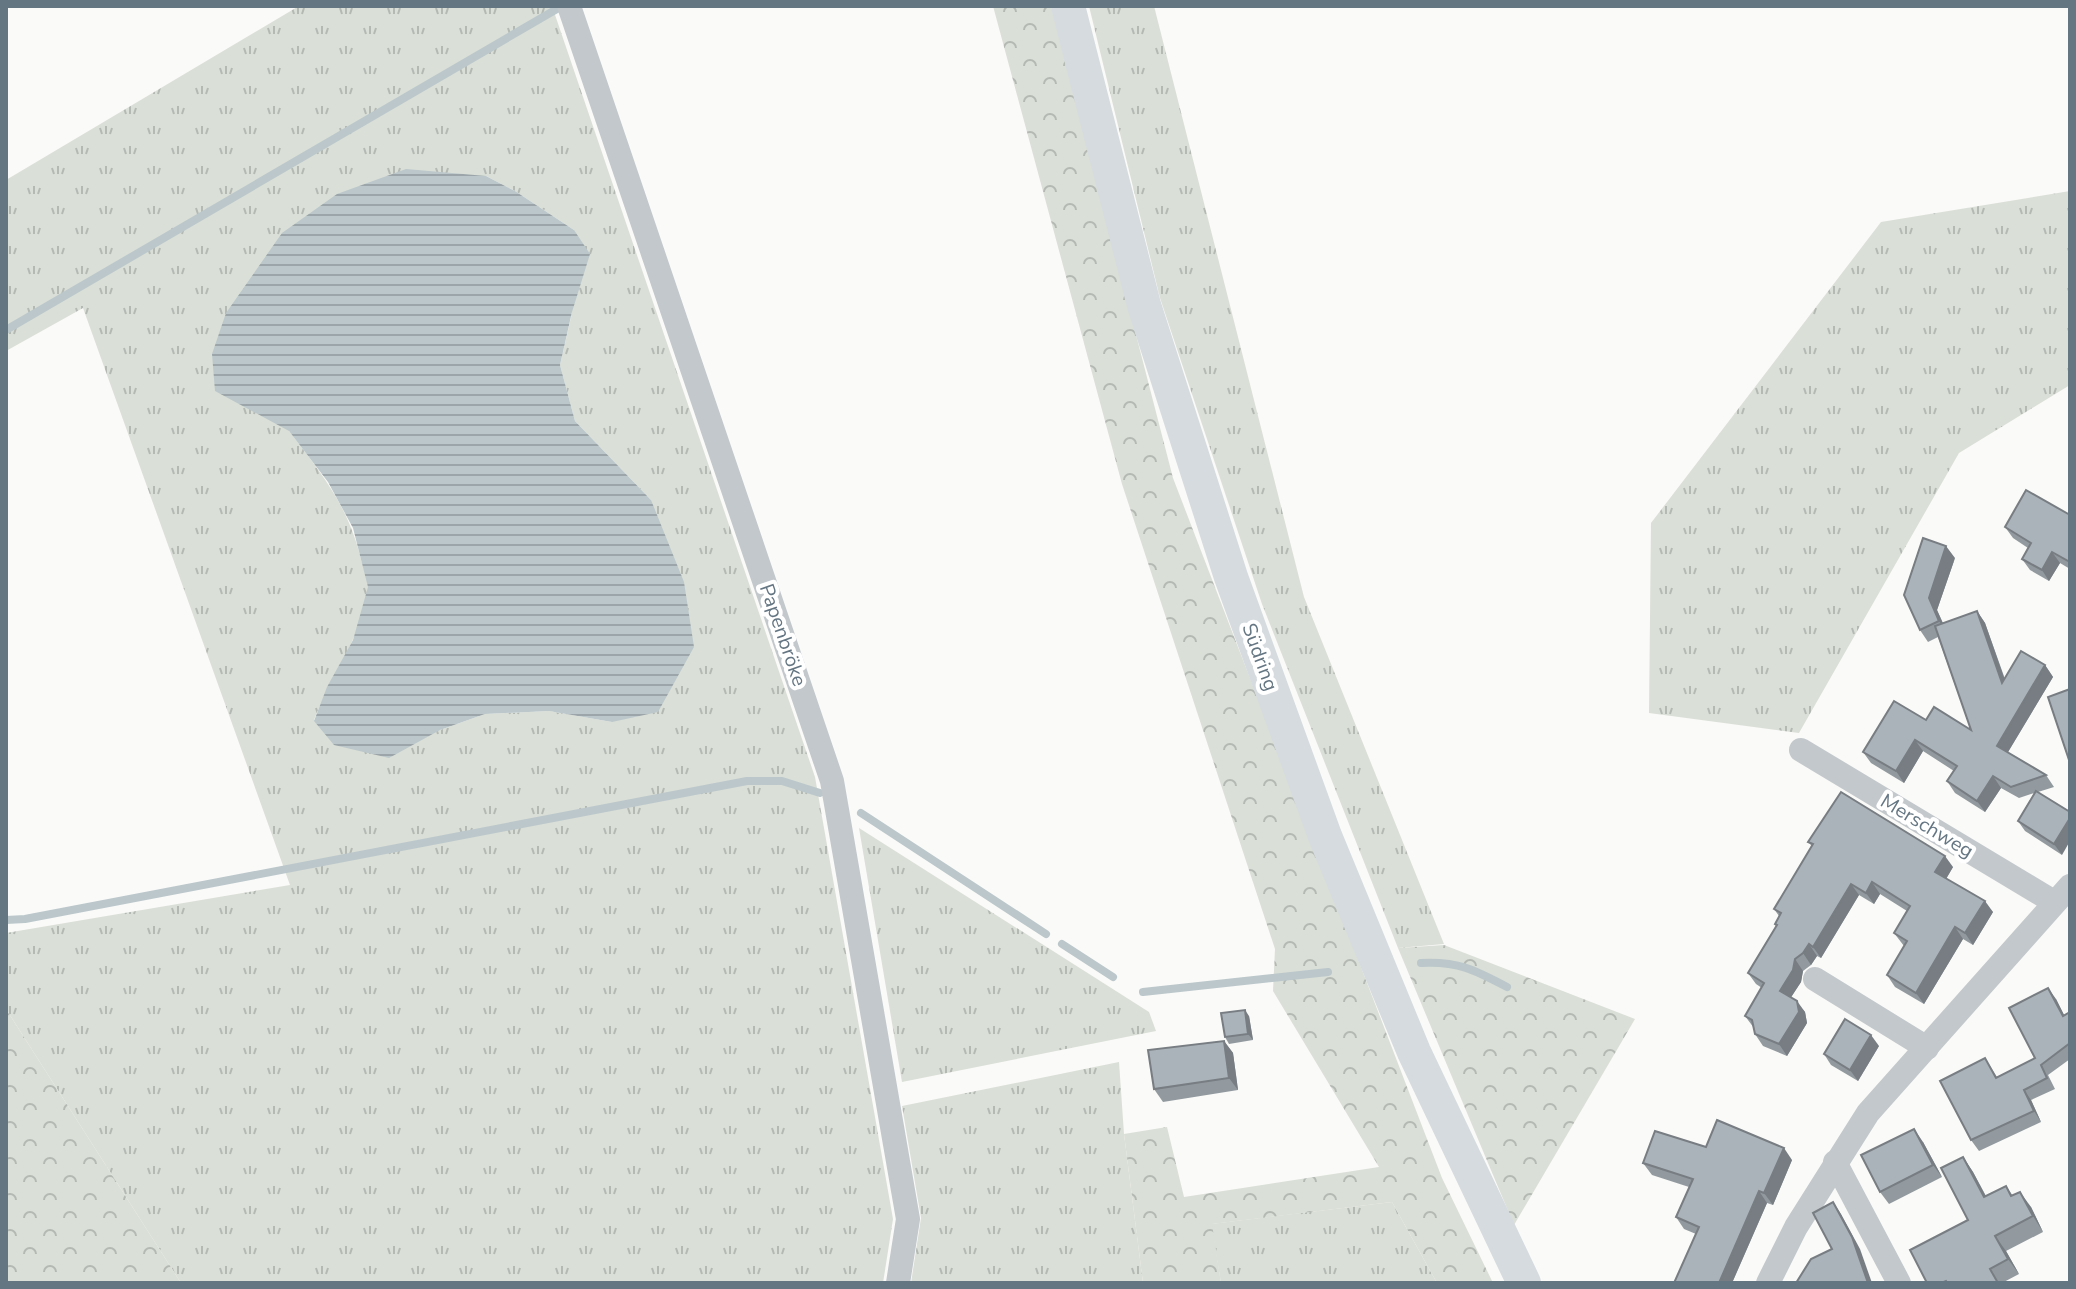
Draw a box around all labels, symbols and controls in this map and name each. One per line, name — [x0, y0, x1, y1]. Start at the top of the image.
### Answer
street label: Papenbröke — [753, 580, 813, 690]
street label: Südring — [1235, 619, 1285, 695]
street label: Merschweg — [1875, 788, 1979, 864]

